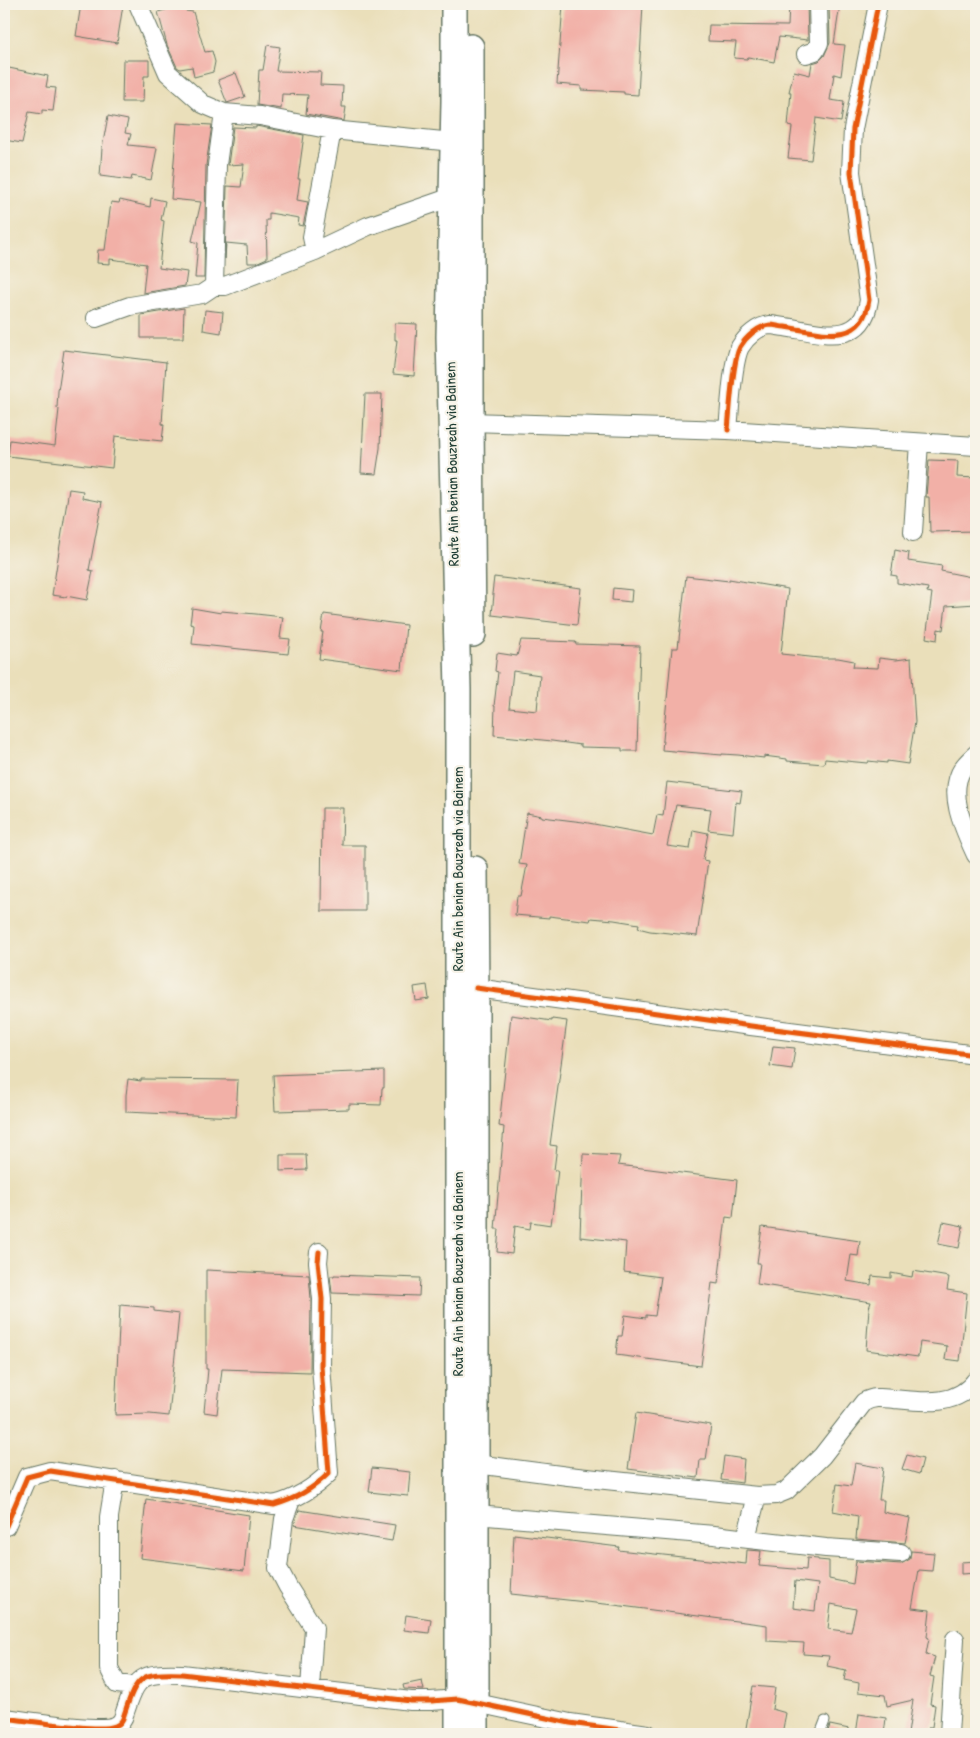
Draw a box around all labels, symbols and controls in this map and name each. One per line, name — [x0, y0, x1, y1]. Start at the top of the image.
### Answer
street label: Route Ain benian Bouzreah via Bainem — [439, 361, 464, 567]
street label: Route Ain benian Bouzreah via Bainem — [447, 767, 468, 971]
street label: Route Ain benian Bouzreah via Bainem — [447, 1172, 468, 1376]

